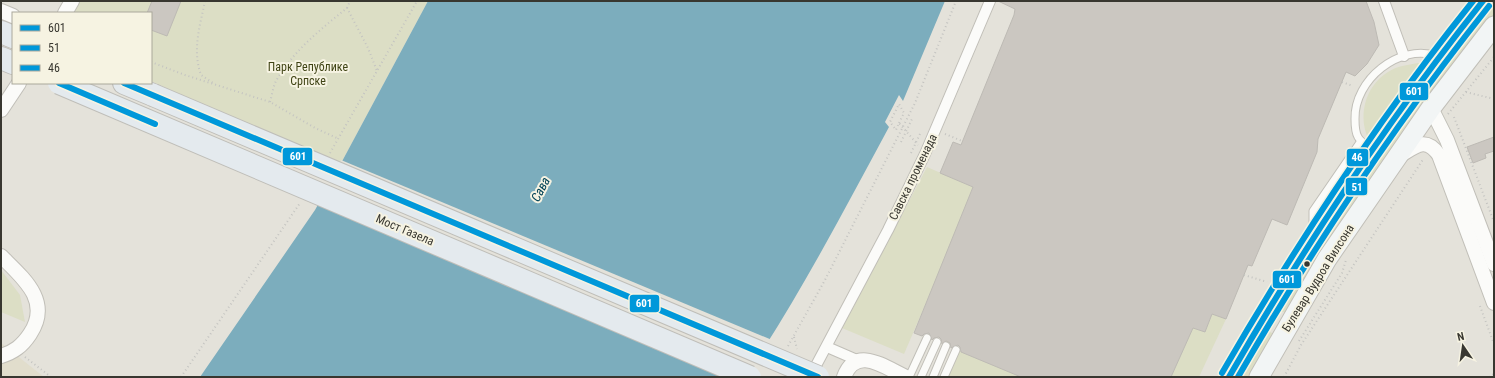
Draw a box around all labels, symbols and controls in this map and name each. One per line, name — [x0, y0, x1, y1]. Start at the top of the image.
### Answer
legend — [12, 12, 152, 84]
text: 601 — [48, 21, 66, 35]
text: 51 — [48, 41, 60, 55]
park label: Парк Републике Српске — [268, 60, 349, 88]
text: 46 — [48, 61, 60, 75]
line badge: 601 — [1399, 82, 1429, 101]
text: 601 — [1406, 85, 1422, 98]
street label: Савска променада — [886, 132, 940, 222]
line badge: 601 — [282, 147, 313, 166]
line badge: 46 — [1346, 148, 1369, 167]
text: 601 — [290, 150, 306, 163]
text: 46 — [1351, 151, 1363, 164]
water label: Сава — [528, 174, 553, 204]
line badge: 51 — [1345, 177, 1368, 196]
text: 51 — [1351, 181, 1363, 194]
street label: Мост Газела — [374, 211, 436, 249]
street label: Булевар Вудроа Вилсона — [1279, 222, 1357, 334]
unlabelled marker — [1302, 259, 1312, 269]
line badge: 601 — [1272, 270, 1302, 289]
text: 601 — [1279, 273, 1295, 286]
line badge: 601 — [629, 294, 660, 313]
text: 601 — [636, 297, 652, 310]
north arrow — [1443, 326, 1483, 366]
text: N — [1456, 330, 1466, 344]

